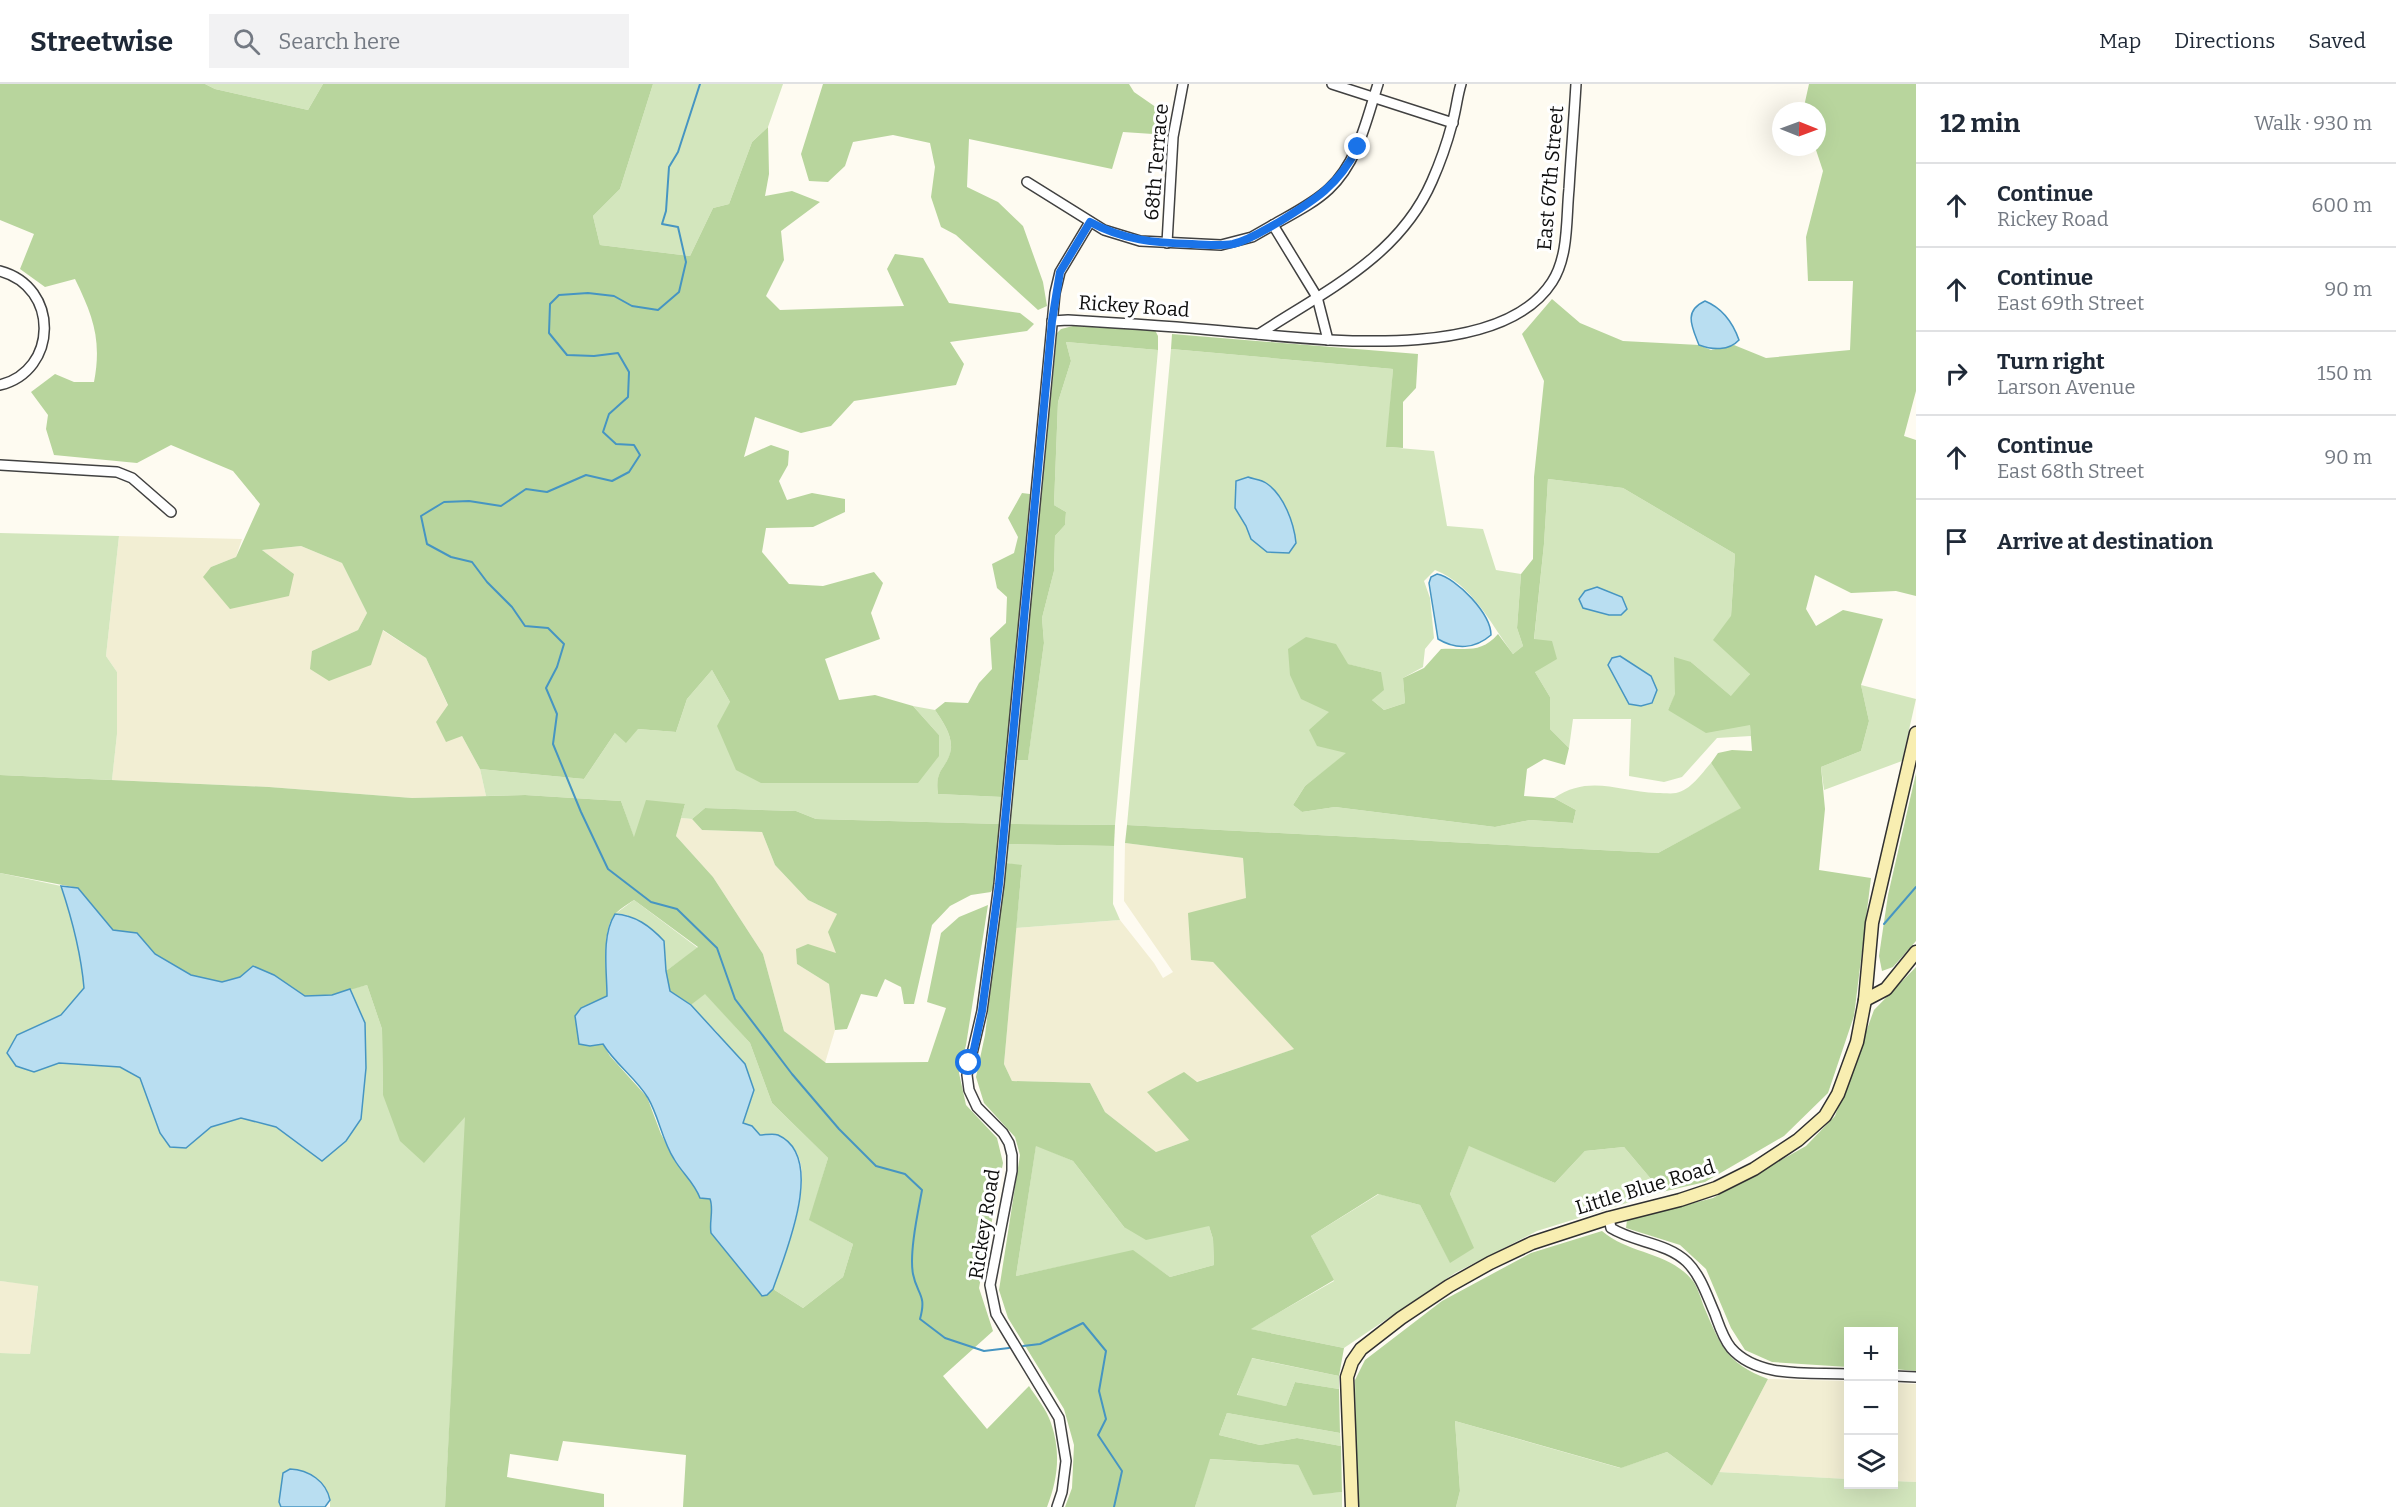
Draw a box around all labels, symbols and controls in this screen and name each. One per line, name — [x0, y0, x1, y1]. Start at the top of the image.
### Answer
search box — [209, 14, 629, 68]
text: Streetwise — [30, 25, 173, 58]
icon: search — [230, 25, 263, 58]
text: Search here — [278, 28, 400, 55]
text: Map — [2099, 28, 2141, 54]
text: Directions — [2174, 28, 2275, 54]
text: Saved — [2308, 28, 2366, 54]
north arrow — [1772, 102, 1826, 156]
street label: 68th Terrace — [1139, 103, 1173, 221]
street label: East 67th Street — [1532, 105, 1568, 251]
text: 12 min — [1940, 108, 2020, 139]
text: Walk · 930 m — [2254, 111, 2372, 135]
route end — [1344, 133, 1370, 159]
text: Continue — [1997, 180, 2093, 207]
icon: ahead — [1940, 189, 1973, 222]
text: 600 m — [2312, 193, 2372, 217]
text: Rickey Road — [1997, 207, 2109, 231]
text: Continue — [1997, 264, 2093, 291]
icon: ahead — [1940, 273, 1973, 306]
text: 90 m — [2324, 277, 2372, 301]
street label: Rickey Road — [1078, 290, 1191, 322]
text: East 69th Street — [1997, 291, 2144, 315]
text: Turn right — [1997, 348, 2105, 375]
icon: right — [1940, 357, 1973, 390]
text: 150 m — [2317, 361, 2372, 385]
text: Larson Avenue — [1997, 375, 2135, 399]
text: Continue — [1997, 432, 2093, 459]
icon: ahead — [1940, 441, 1973, 474]
text: 90 m — [2324, 445, 2372, 469]
text: East 68th Street — [1997, 459, 2144, 483]
icon: arrive — [1940, 525, 1973, 558]
text: Arrive at destination — [1997, 528, 2213, 555]
route start — [955, 1049, 981, 1075]
street label: Little Blue Road — [1572, 1154, 1718, 1220]
street label: Rickey Road — [963, 1167, 1005, 1281]
map controls — [1844, 1327, 1898, 1489]
button: + — [1844, 1327, 1898, 1381]
button: − — [1844, 1381, 1898, 1435]
button: layers — [1844, 1435, 1898, 1489]

